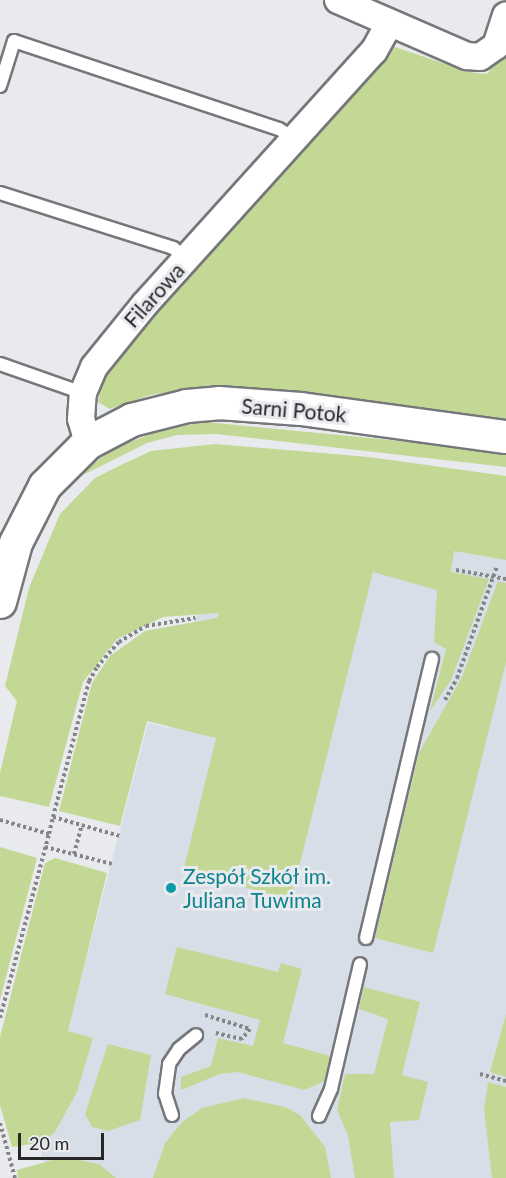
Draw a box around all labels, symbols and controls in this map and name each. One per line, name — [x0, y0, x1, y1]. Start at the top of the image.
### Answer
street label: Filarowa — [119, 258, 189, 332]
street label: Sarni Potok — [240, 393, 348, 427]
place label: Zespół Szkół im. Juliana Tuwima — [183, 863, 332, 913]
marker: Zespół Szkół im. Juliana Tuwima — [164, 881, 178, 895]
scale bar — [21, 1121, 106, 1159]
text: 20 m — [29, 1132, 69, 1154]

